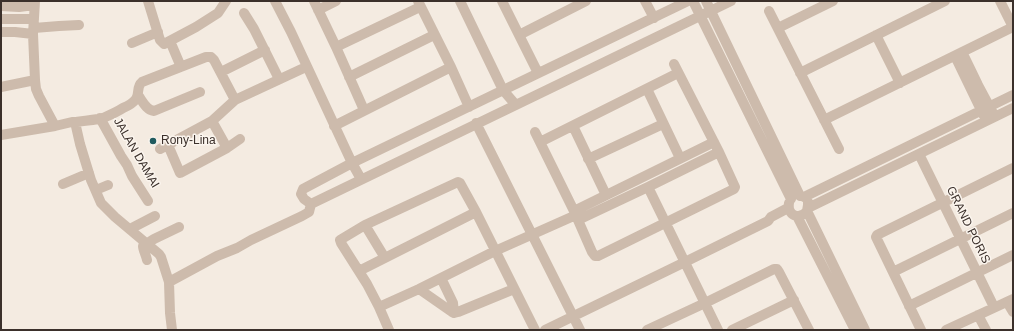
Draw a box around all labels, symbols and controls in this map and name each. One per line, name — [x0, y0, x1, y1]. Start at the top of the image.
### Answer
street label: JALAN DAMAI — [110, 115, 162, 191]
place label: Rony-Lina — [161, 134, 216, 148]
marker: Rony-Lina — [148, 136, 158, 146]
street label: GRAND PORIS — [943, 184, 993, 266]

